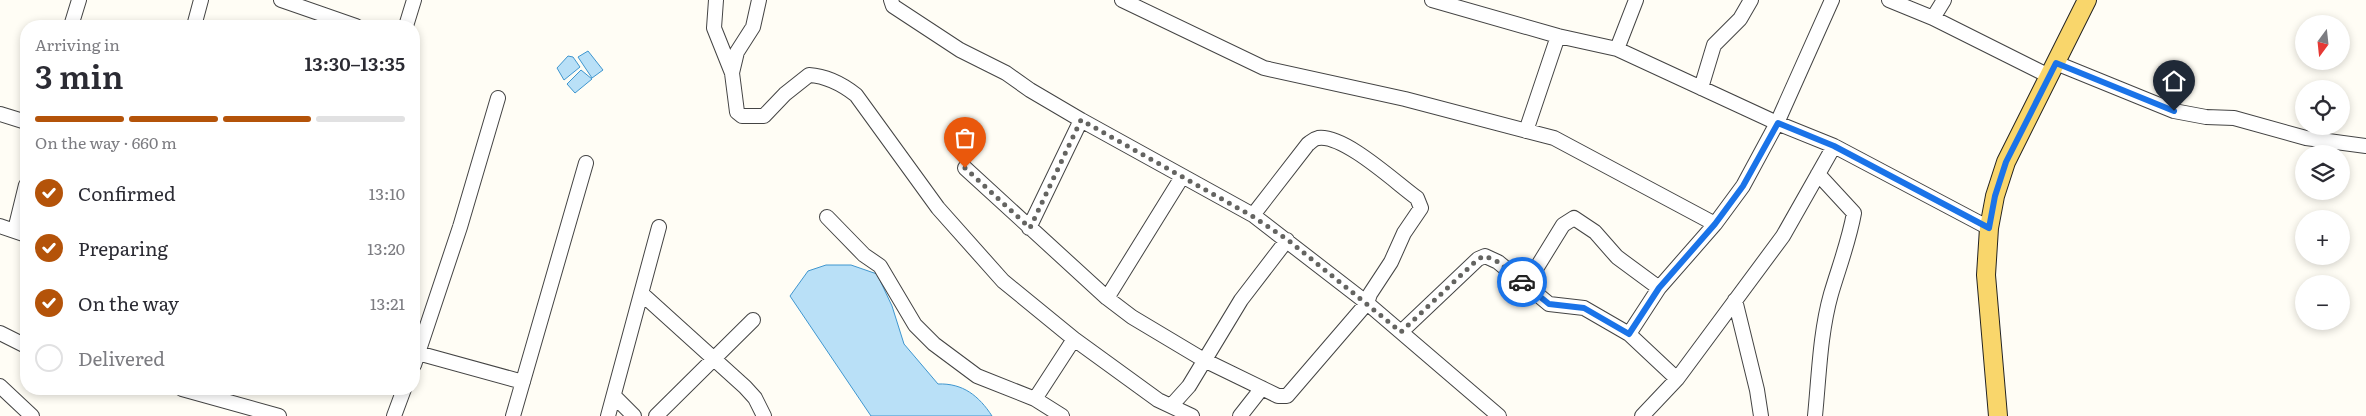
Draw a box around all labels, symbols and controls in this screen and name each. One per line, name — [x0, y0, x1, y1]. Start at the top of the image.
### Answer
north arrow — [2295, 15, 2350, 70]
map controls — [2295, 15, 2350, 330]
text: Arriving in — [35, 32, 120, 56]
text: 13:30–13:35 — [304, 49, 405, 77]
text: 3 min — [35, 51, 124, 99]
pin — [2153, 60, 2195, 111]
icon: home — [2160, 67, 2188, 95]
button: locate — [2295, 80, 2350, 135]
pin — [944, 117, 986, 168]
icon: bag — [951, 124, 979, 152]
text: On the way · 660 m — [35, 130, 177, 154]
button: layers — [2295, 145, 2350, 200]
icon: check — [35, 179, 63, 207]
text: Confirmed — [78, 179, 176, 207]
text: 13:10 — [369, 181, 405, 205]
button: + — [2295, 210, 2350, 265]
icon: check — [35, 234, 63, 262]
text: Preparing — [78, 234, 168, 262]
text: 13:20 — [367, 236, 405, 260]
courier — [1497, 257, 1547, 307]
icon: car — [1508, 268, 1536, 296]
button: − — [2295, 275, 2350, 330]
icon: check — [35, 289, 63, 317]
text: On the way — [78, 289, 179, 317]
text: 13:21 — [370, 291, 405, 315]
text: Delivered — [78, 344, 165, 372]

